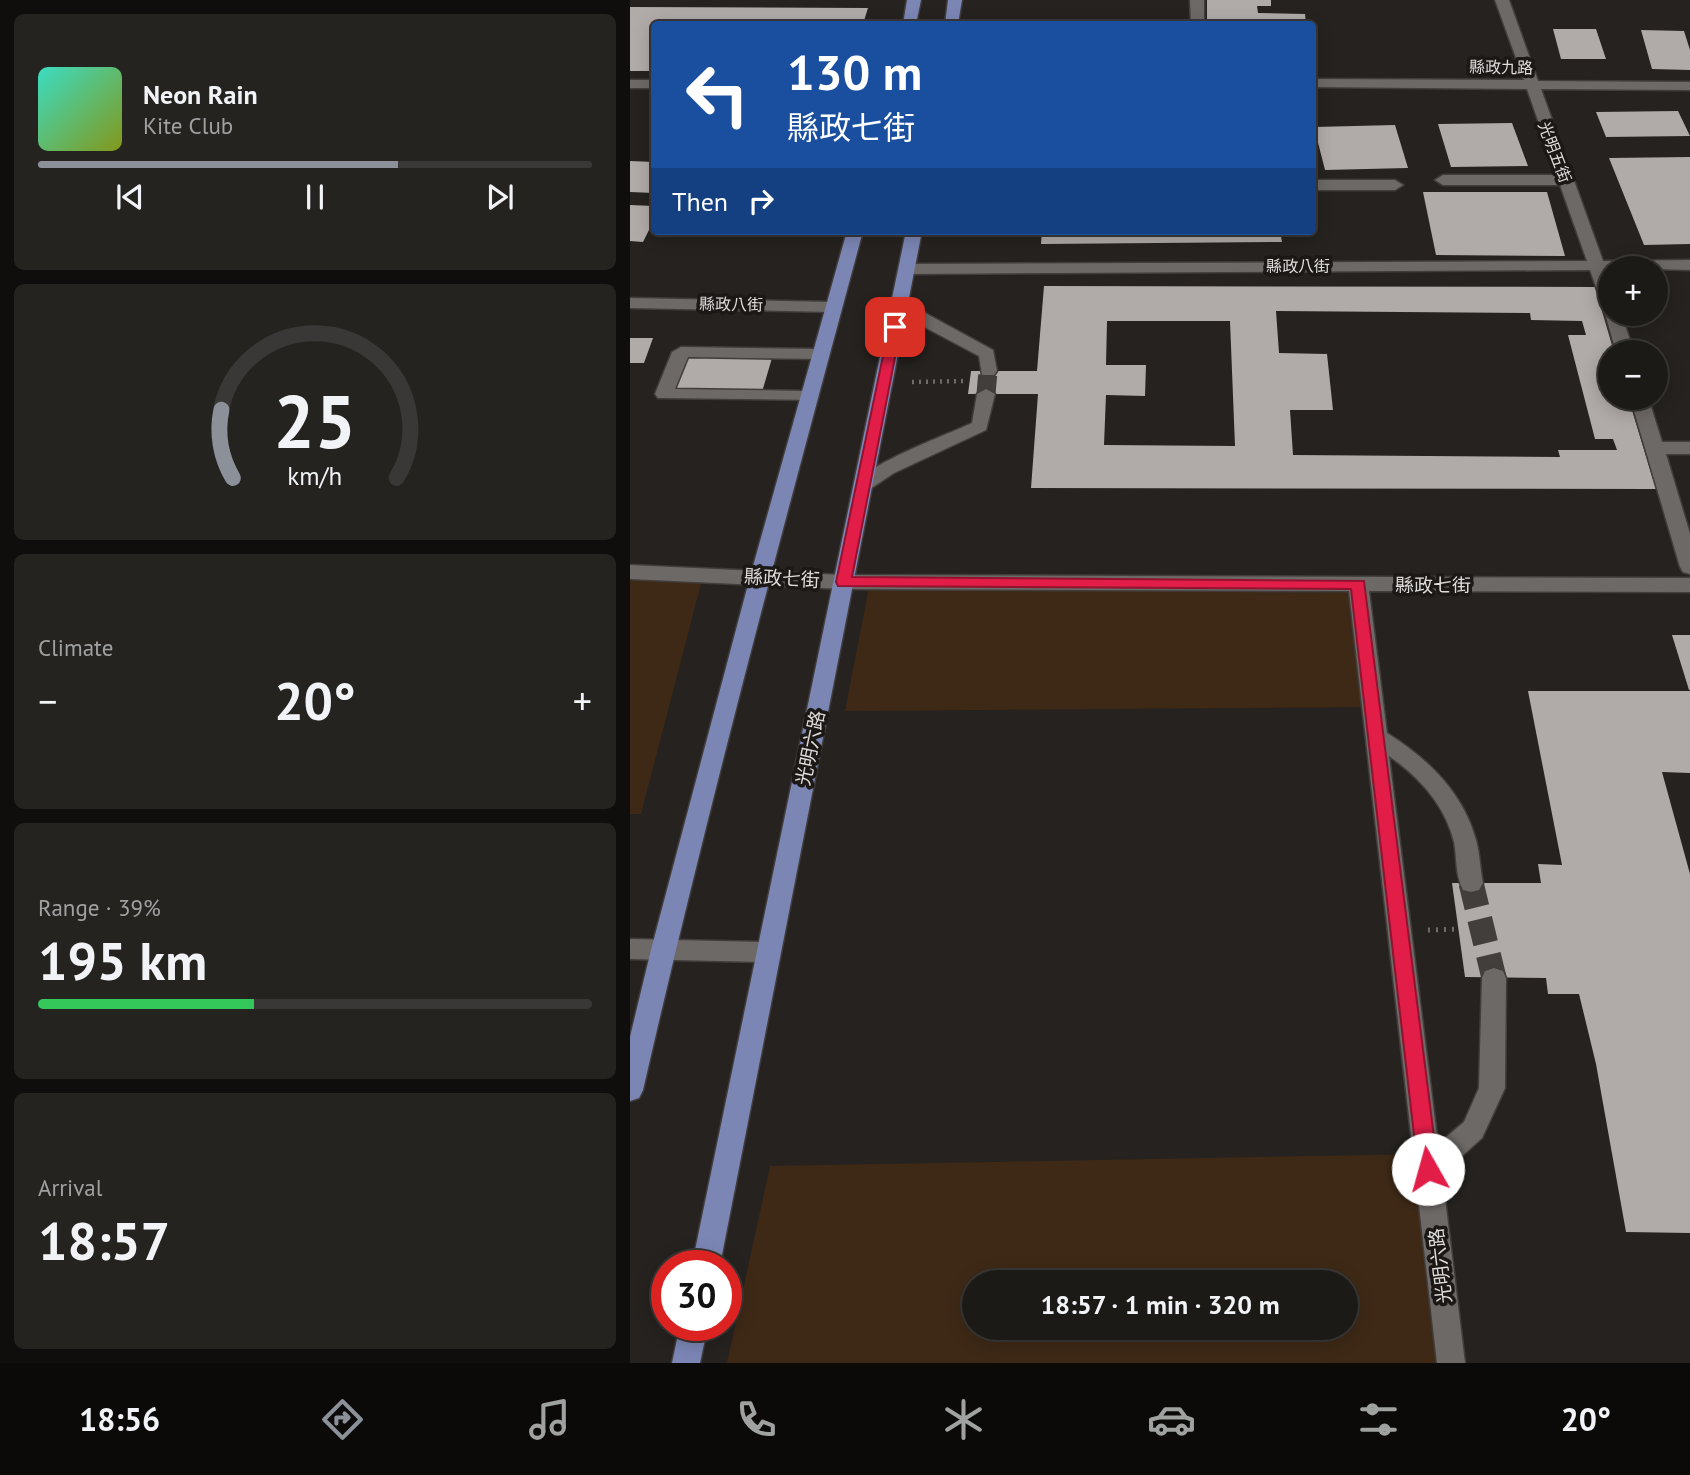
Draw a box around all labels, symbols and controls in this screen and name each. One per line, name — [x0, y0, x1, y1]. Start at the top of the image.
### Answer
text: 130 m — [787, 40, 922, 104]
icon: left — [672, 49, 763, 140]
street label: 縣政九路 — [1469, 56, 1533, 78]
text: Neon Rain — [143, 78, 258, 111]
text: 縣政七街 — [787, 106, 915, 148]
text: Kite Club — [143, 111, 233, 140]
street label: 光明五街 — [1534, 119, 1576, 185]
icon: previous — [111, 178, 149, 216]
icon: pause — [296, 178, 334, 216]
icon: next — [481, 178, 519, 216]
icon: right — [742, 182, 780, 220]
text: Then — [672, 185, 728, 218]
street label: 縣政八街 — [1266, 256, 1330, 276]
map controls — [1598, 256, 1668, 410]
button: + — [1598, 256, 1668, 326]
street label: 縣政八街 — [699, 293, 763, 315]
pin — [865, 297, 925, 357]
icon: arrive — [876, 308, 914, 346]
button: − — [1598, 340, 1668, 410]
text: 25 — [274, 374, 356, 468]
text: km/h — [288, 459, 342, 491]
street label: 縣政七街 — [743, 564, 821, 592]
street label: 縣政七街 — [1395, 573, 1471, 597]
text: Climate — [38, 633, 113, 662]
text: 20° — [274, 667, 356, 734]
text: − — [38, 676, 57, 725]
text: + — [573, 676, 592, 725]
street label: 光明六路 — [790, 708, 830, 788]
text: Range · 39% — [38, 893, 161, 922]
text: 195 km — [38, 927, 207, 994]
position arrow — [1391, 1132, 1465, 1206]
text: Arrival — [38, 1173, 102, 1202]
text: 18:57 — [38, 1207, 170, 1274]
street label: 光明六路 — [1423, 1227, 1457, 1305]
speed limit sign: 30 — [651, 1250, 742, 1341]
text: 18:57 · 1 min · 320 m — [1040, 1288, 1280, 1321]
icon: directions — [318, 1395, 367, 1444]
icon: music — [525, 1395, 574, 1444]
icon: phone — [732, 1395, 781, 1444]
icon: climate — [939, 1395, 988, 1444]
icon: car — [1147, 1395, 1196, 1444]
icon: filters — [1354, 1395, 1403, 1444]
text: 18:56 — [79, 1398, 160, 1440]
text: 20° — [1561, 1398, 1611, 1440]

